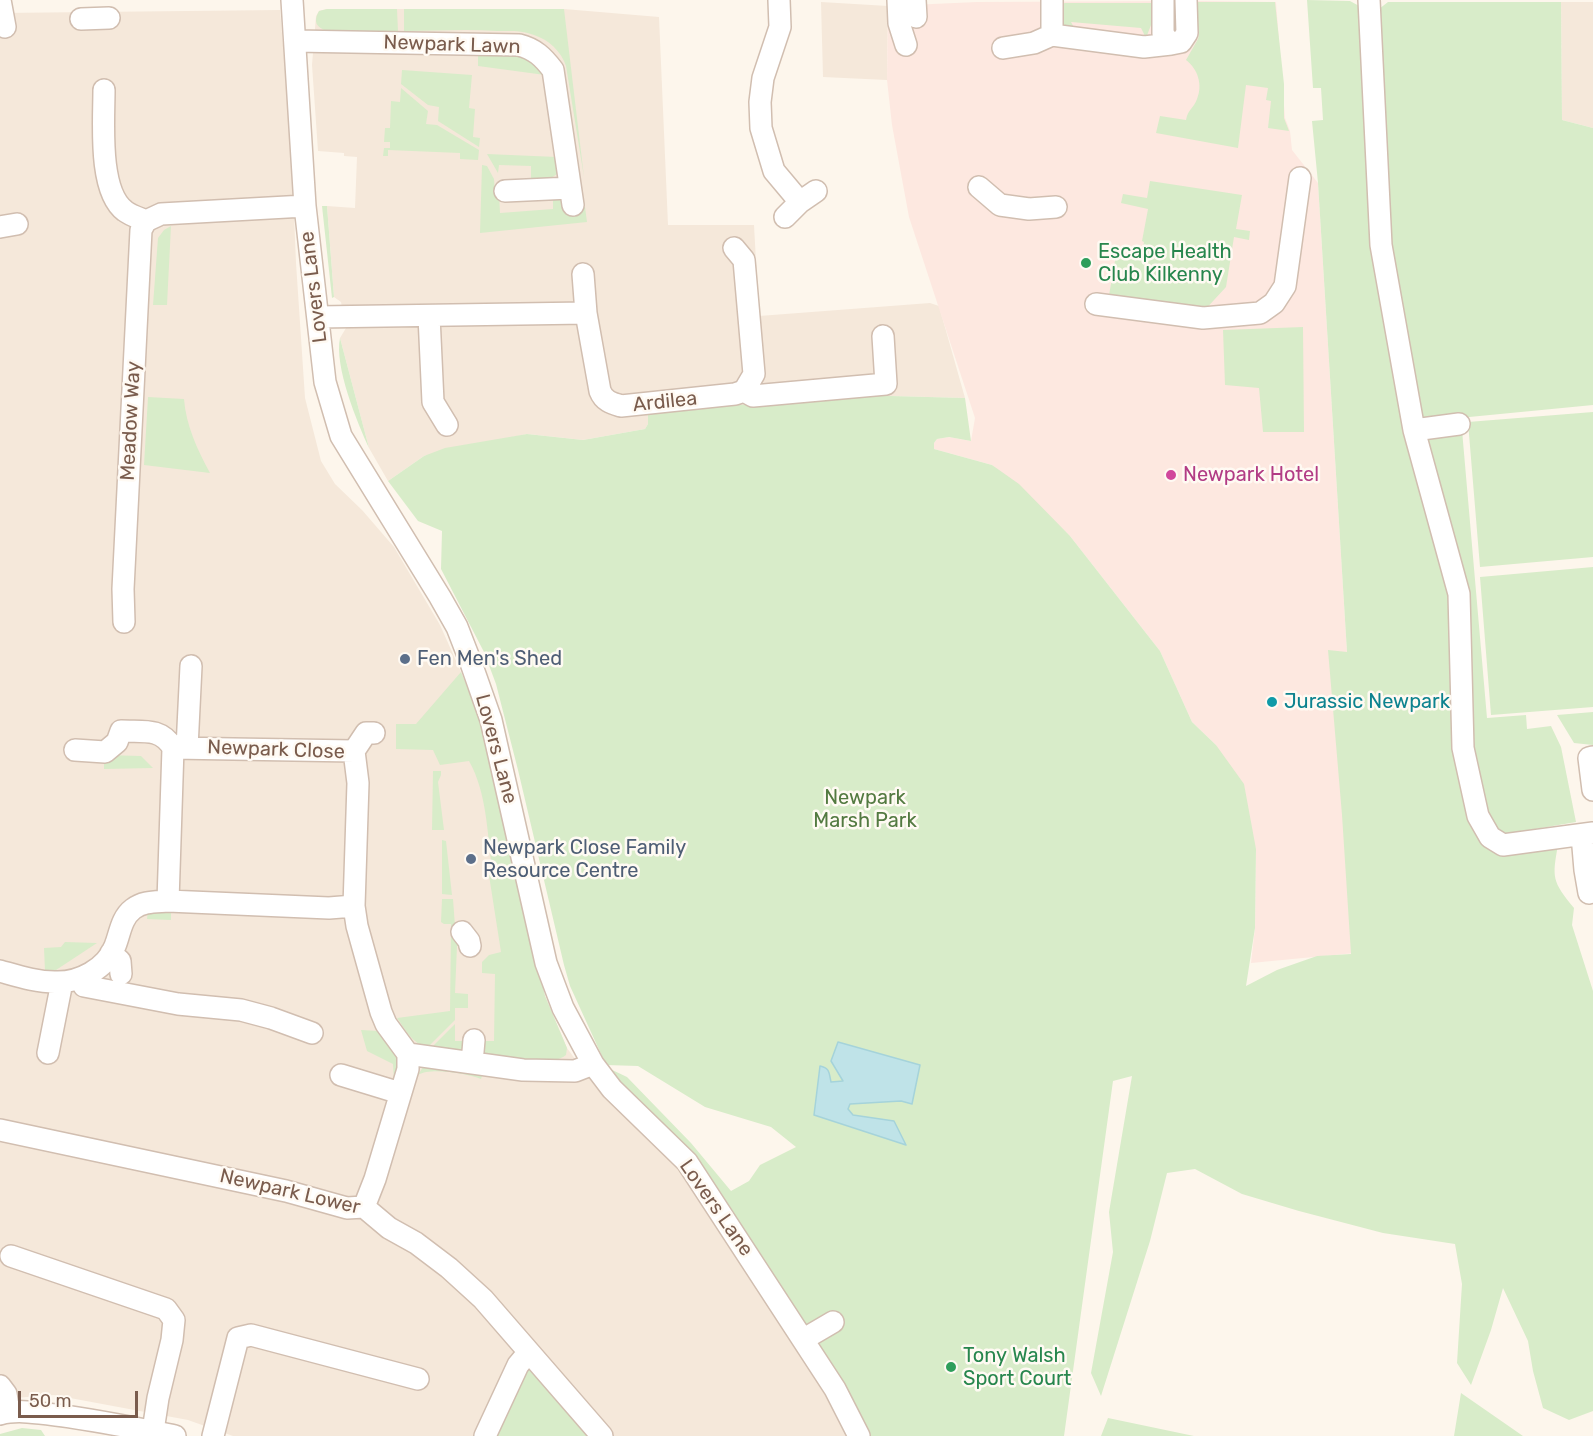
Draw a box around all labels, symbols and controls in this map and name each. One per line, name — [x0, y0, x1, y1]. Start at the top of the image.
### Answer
street label: Newpark Lawn — [383, 31, 521, 59]
street label: Lovers Lane — [295, 230, 333, 344]
place label: Escape Health Club Kilkenny — [1098, 240, 1232, 287]
marker: Escape Health Club Kilkenny — [1079, 256, 1093, 270]
street label: Meadow Way — [116, 361, 146, 481]
street label: Ardilea — [632, 387, 698, 417]
place label: Newpark Hotel — [1183, 463, 1319, 487]
marker: Newpark Hotel — [1164, 468, 1178, 482]
place label: Fen Men's Shed — [417, 647, 562, 671]
marker: Fen Men's Shed — [398, 652, 412, 666]
place label: Jurassic Newpark — [1284, 690, 1450, 714]
street label: Lovers Lane — [470, 692, 522, 806]
marker: Jurassic Newpark — [1265, 695, 1279, 709]
street label: Newpark Close — [207, 736, 345, 764]
park label: Newpark Marsh Park — [813, 786, 917, 833]
place label: Newpark Close Family Resource Centre — [483, 836, 686, 883]
marker: Newpark Close Family Resource Centre — [464, 852, 478, 866]
street label: Lovers Lane — [674, 1155, 758, 1261]
street label: Newpark Lower — [217, 1164, 363, 1220]
place label: Tony Walsh Sport Court — [963, 1344, 1071, 1391]
marker: Tony Walsh Sport Court — [944, 1360, 958, 1374]
scale bar — [21, 1379, 141, 1417]
text: 50 m — [29, 1390, 72, 1412]

